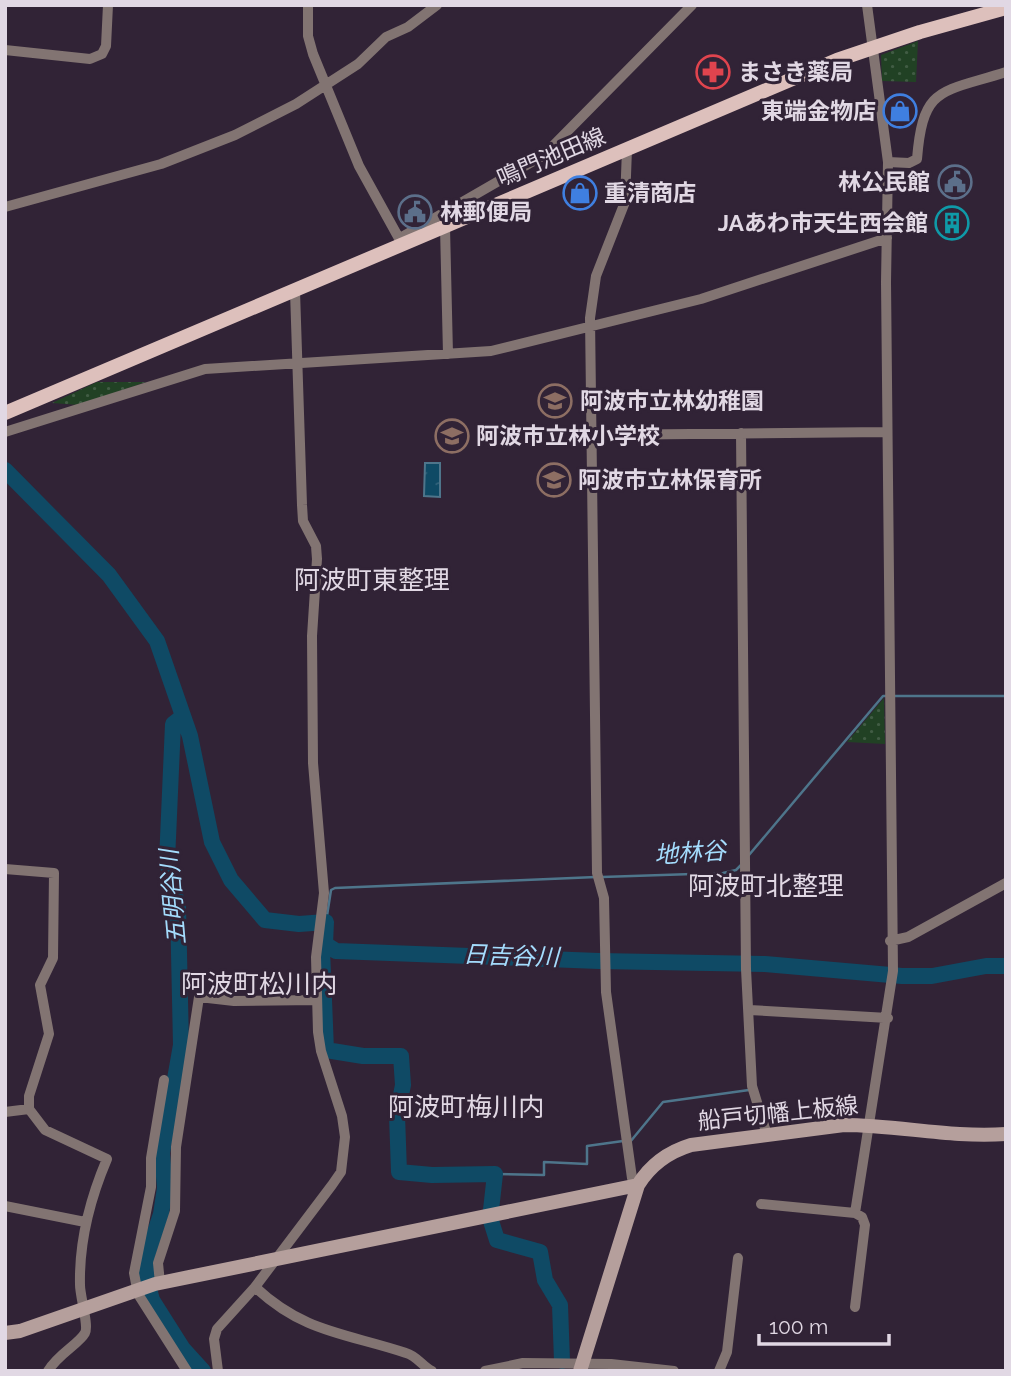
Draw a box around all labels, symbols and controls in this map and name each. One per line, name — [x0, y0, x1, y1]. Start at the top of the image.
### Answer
pharmacy icon: まさき薬局 — [694, 53, 732, 91]
place label: まさき薬局 — [738, 58, 853, 85]
shop icon: 東端金物店 — [881, 92, 919, 130]
place label: 東端金物店 — [761, 97, 876, 124]
street label: 鳴門池田線 — [493, 122, 609, 191]
public building icon: 林公民館 — [936, 163, 974, 201]
place label: 林公民館 — [838, 168, 930, 195]
shop icon: 重清商店 — [561, 174, 599, 212]
place label: 重清商店 — [604, 179, 696, 206]
public building icon: 林郵便局 — [396, 193, 434, 231]
place label: 林郵便局 — [440, 198, 532, 225]
building icon: JAあわ市天生西会館 — [933, 204, 971, 242]
place label: JAあわ市天生西会館 — [718, 209, 928, 236]
school or university icon: 阿波市立林幼稚園 — [536, 382, 574, 420]
place label: 阿波市立林幼稚園 — [580, 387, 764, 414]
school or university icon: 阿波市立林小学校 — [433, 417, 471, 455]
place label: 阿波市立林小学校 — [476, 422, 660, 449]
school or university icon: 阿波市立林保育所 — [535, 461, 573, 499]
place label: 阿波市立林保育所 — [578, 466, 762, 493]
district label: 阿波町東整理 — [294, 565, 450, 595]
water label: 地林谷 — [653, 835, 729, 869]
water label: 五明谷川 — [154, 845, 191, 946]
district label: 阿波町北整理 — [688, 871, 844, 901]
water label: 日吉谷川 — [463, 939, 562, 972]
district label: 阿波町松川内 — [181, 969, 337, 999]
street label: 船戸切幡上板線 — [696, 1091, 859, 1134]
district label: 阿波町梅川内 — [388, 1092, 544, 1122]
scale bar — [759, 1302, 888, 1346]
text: 100 m — [769, 1314, 828, 1339]

